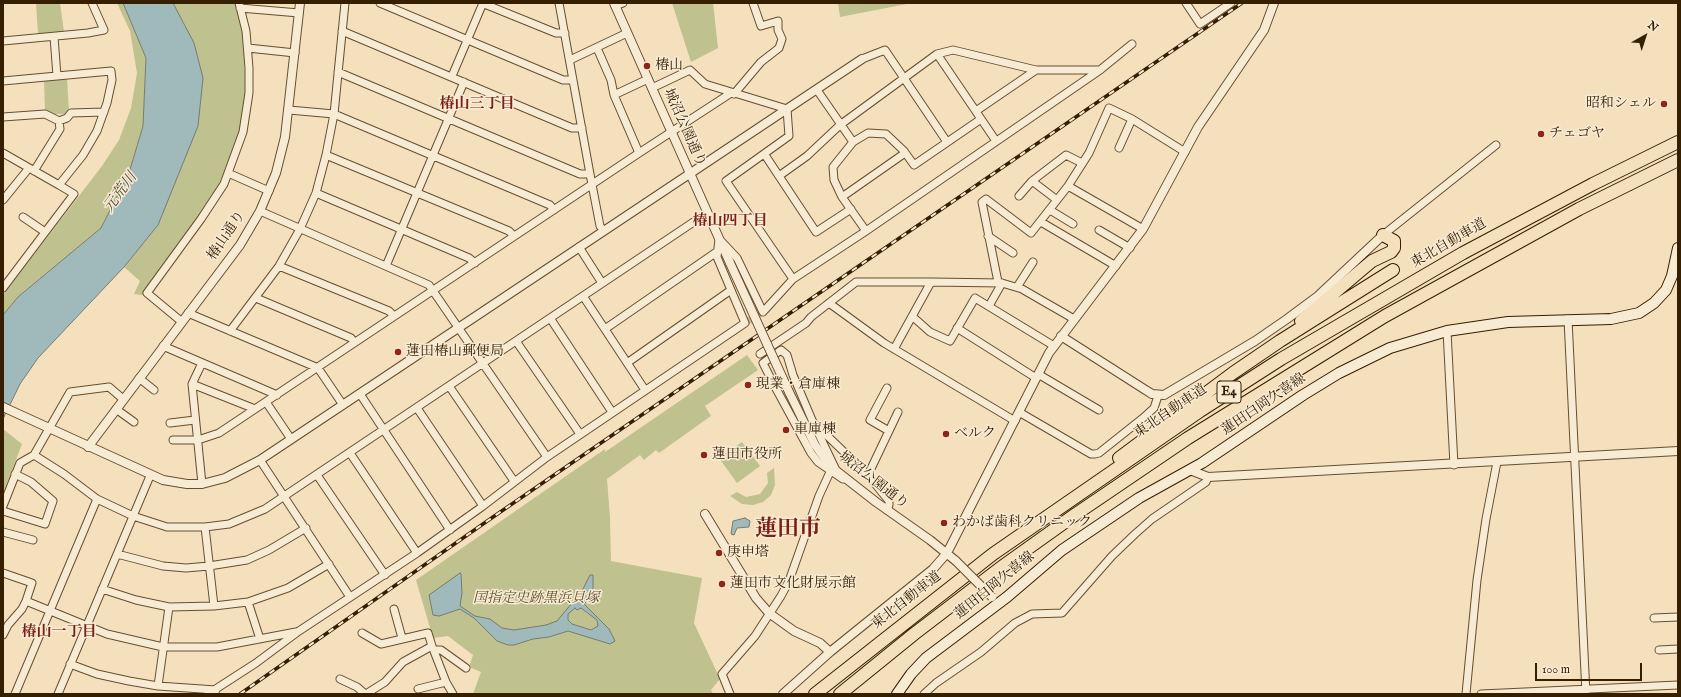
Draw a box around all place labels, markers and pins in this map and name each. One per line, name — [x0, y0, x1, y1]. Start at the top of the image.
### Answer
place label: 椿山 — [655, 58, 683, 74]
marker: 椿山 — [642, 61, 652, 71]
place label: 昭和シェル — [1586, 96, 1656, 112]
marker: 昭和シェル — [1659, 99, 1669, 109]
place label: チェゴヤ — [1549, 126, 1605, 142]
marker: チェゴヤ — [1536, 129, 1546, 139]
place label: 蓮田椿山郵便局 — [406, 344, 504, 360]
marker: 蓮田椿山郵便局 — [393, 347, 403, 357]
place label: 現業・倉庫棟 — [756, 377, 840, 393]
marker: 現業・倉庫棟 — [743, 380, 753, 390]
place label: 車庫棟 — [794, 422, 836, 438]
marker: 車庫棟 — [781, 425, 791, 435]
place label: ベルク — [954, 426, 996, 442]
marker: ベルク — [941, 429, 951, 439]
place label: 蓮田市役所 — [712, 447, 782, 463]
marker: 蓮田市役所 — [699, 450, 709, 460]
place label: わかば歯科クリニック — [952, 515, 1092, 531]
marker: わかば歯科クリニック — [939, 518, 949, 528]
place label: 庚申塔 — [727, 545, 769, 561]
marker: 庚申塔 — [714, 548, 724, 558]
place label: 蓮田市文化財展示館 — [730, 576, 856, 592]
marker: 蓮田市文化財展示館 — [717, 579, 727, 589]

